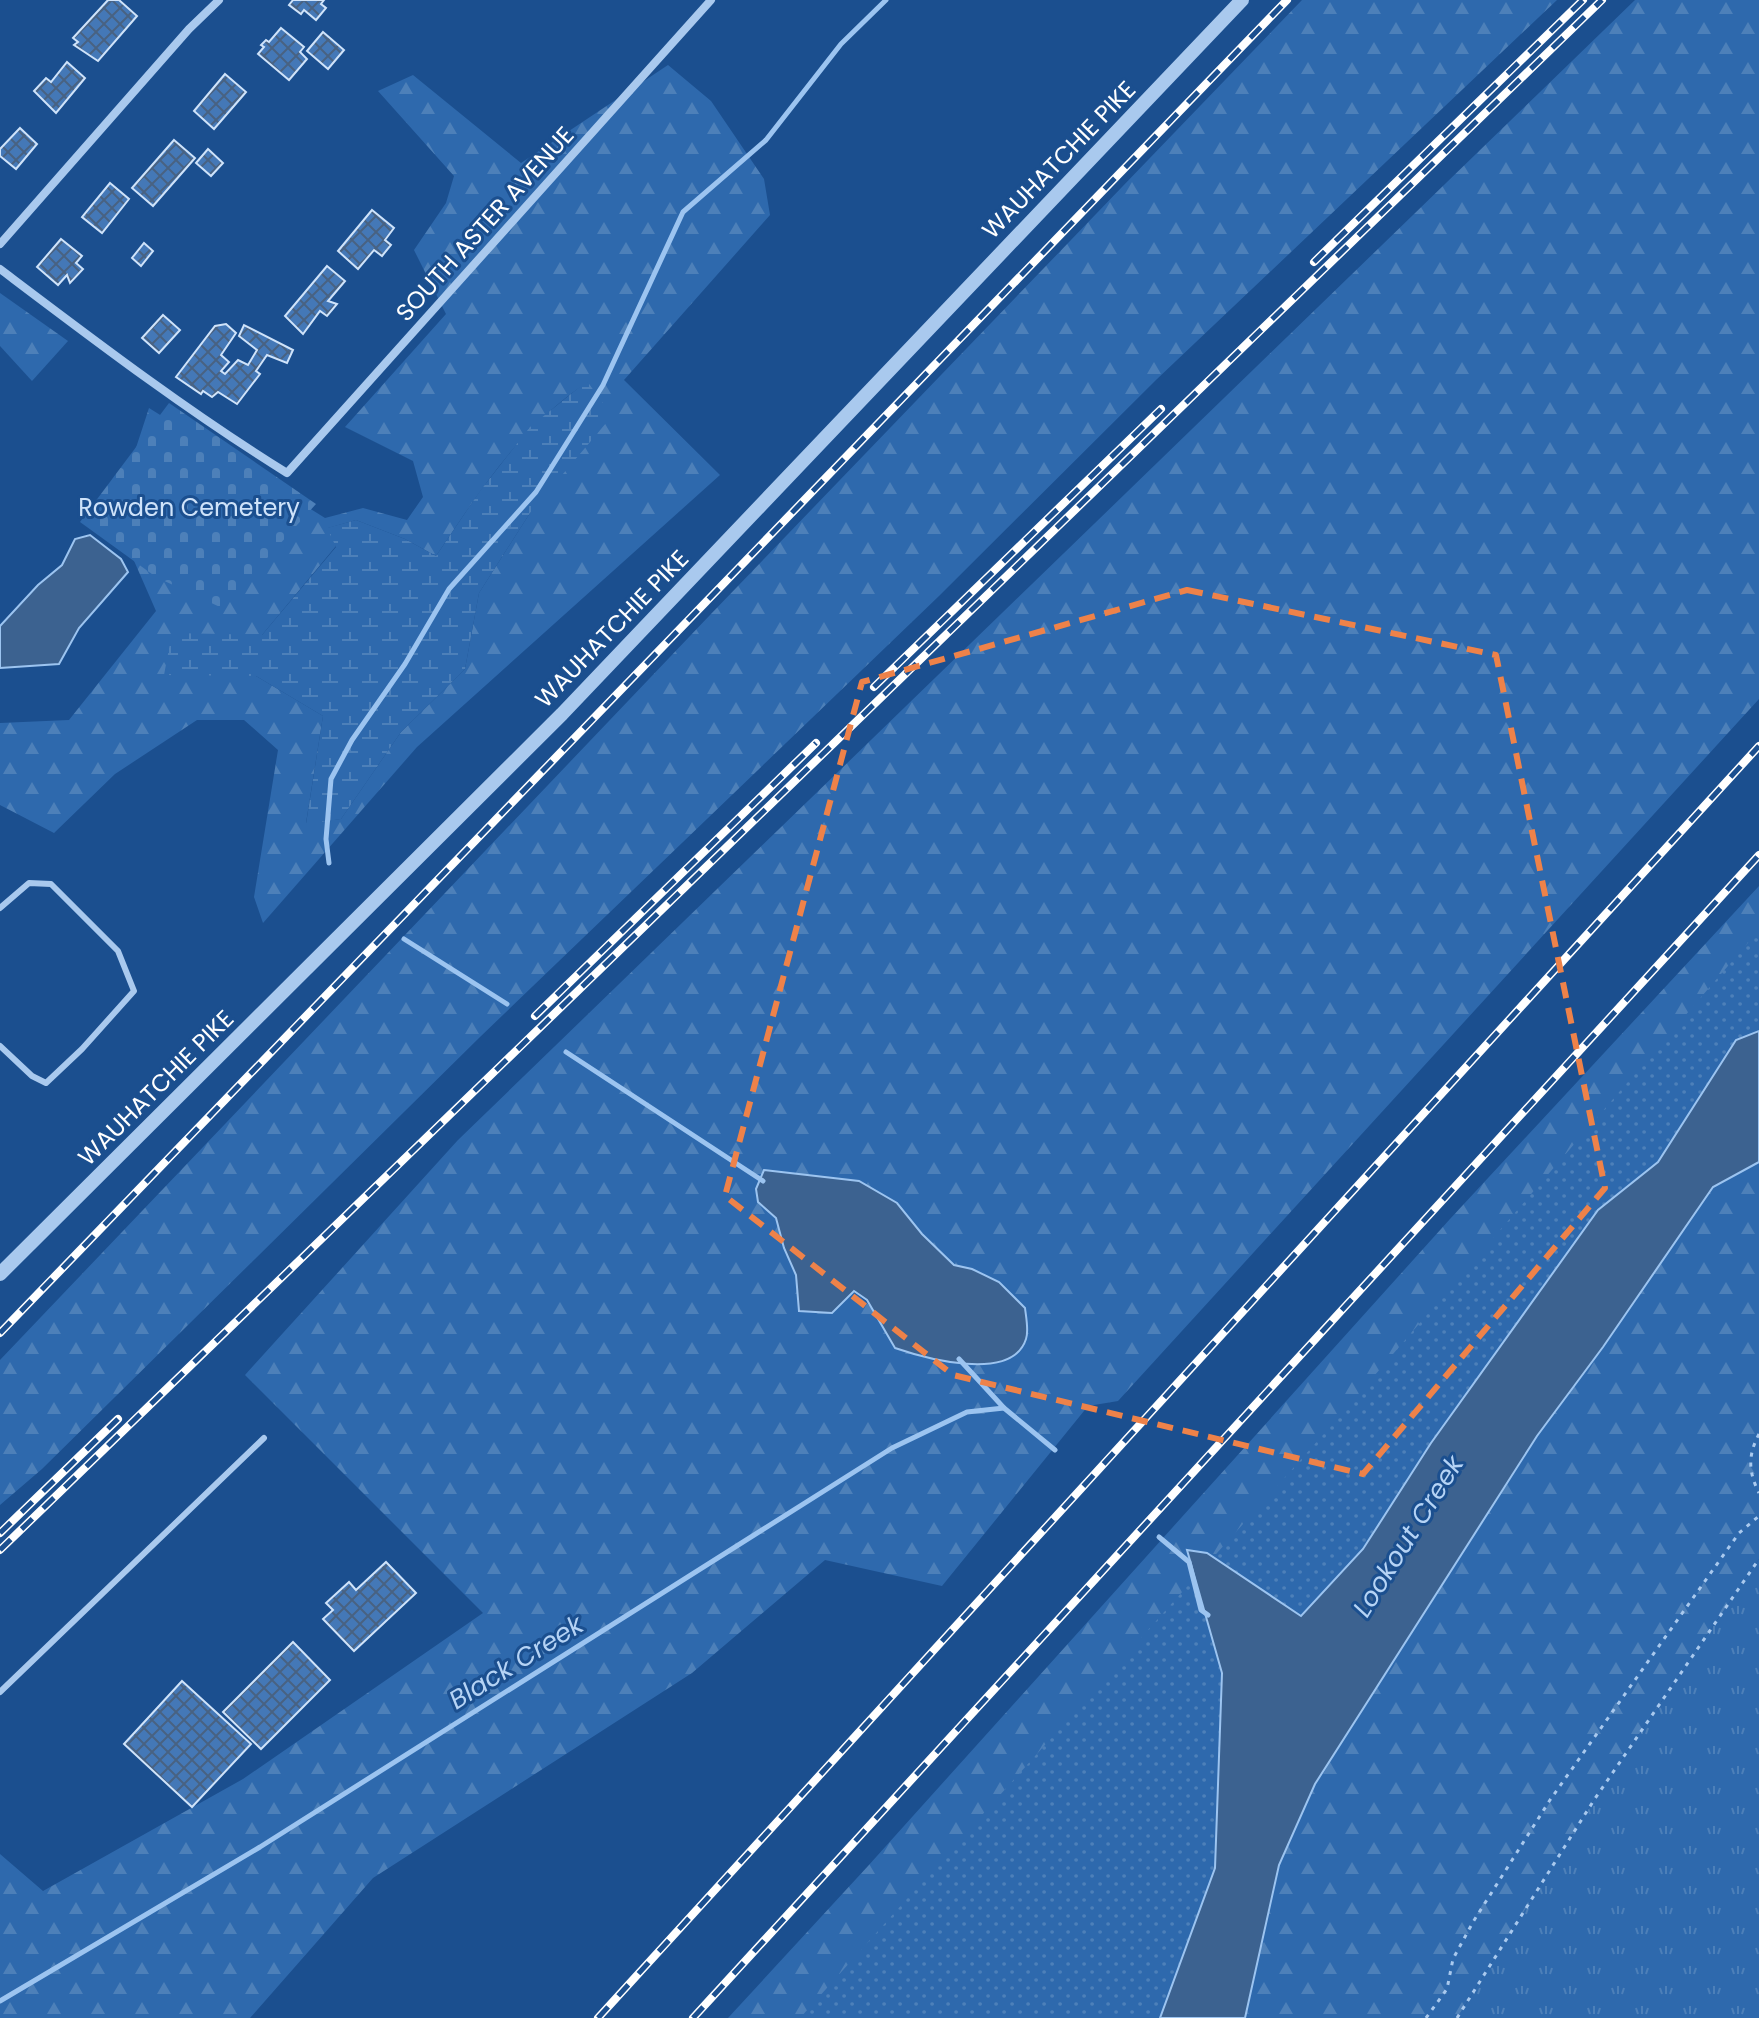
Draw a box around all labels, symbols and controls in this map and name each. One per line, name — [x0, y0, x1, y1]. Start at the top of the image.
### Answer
street label: WAUHATCHIE PIKE — [975, 73, 1143, 246]
street label: SOUTH ASTER AVENUE — [388, 119, 581, 328]
park label: Rowden Cemetery — [78, 491, 300, 524]
street label: WAUHATCHIE PIKE — [528, 542, 696, 715]
street label: WAUHATCHIE PIKE — [71, 1003, 241, 1173]
water label: Lookout Creek — [1344, 1447, 1473, 1623]
water label: Black Creek — [442, 1606, 591, 1718]

